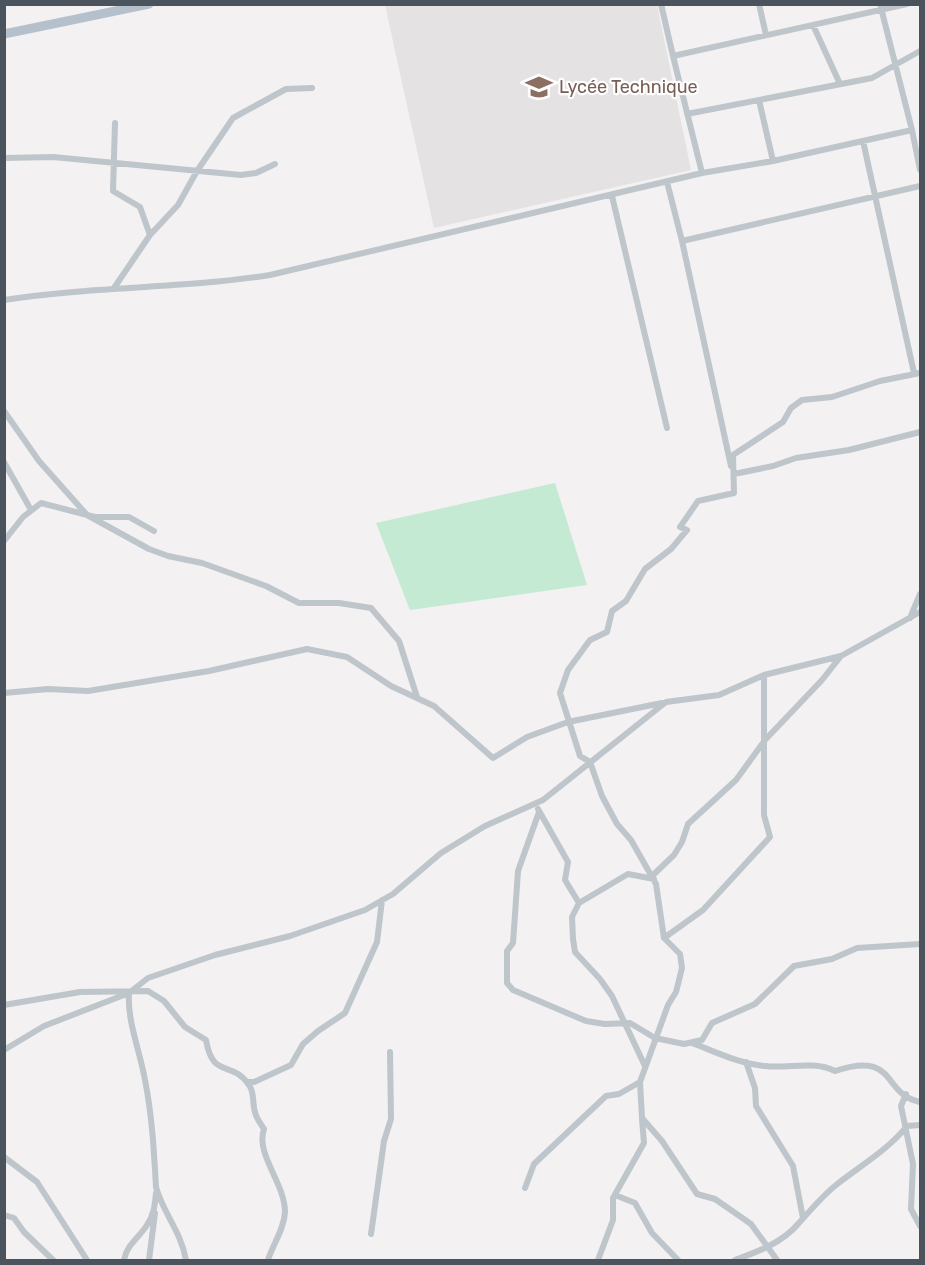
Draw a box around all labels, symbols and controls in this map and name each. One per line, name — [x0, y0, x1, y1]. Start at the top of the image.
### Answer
school or university icon: Lycée Technique — [524, 72, 554, 102]
place label: Lycée Technique — [559, 76, 698, 98]

